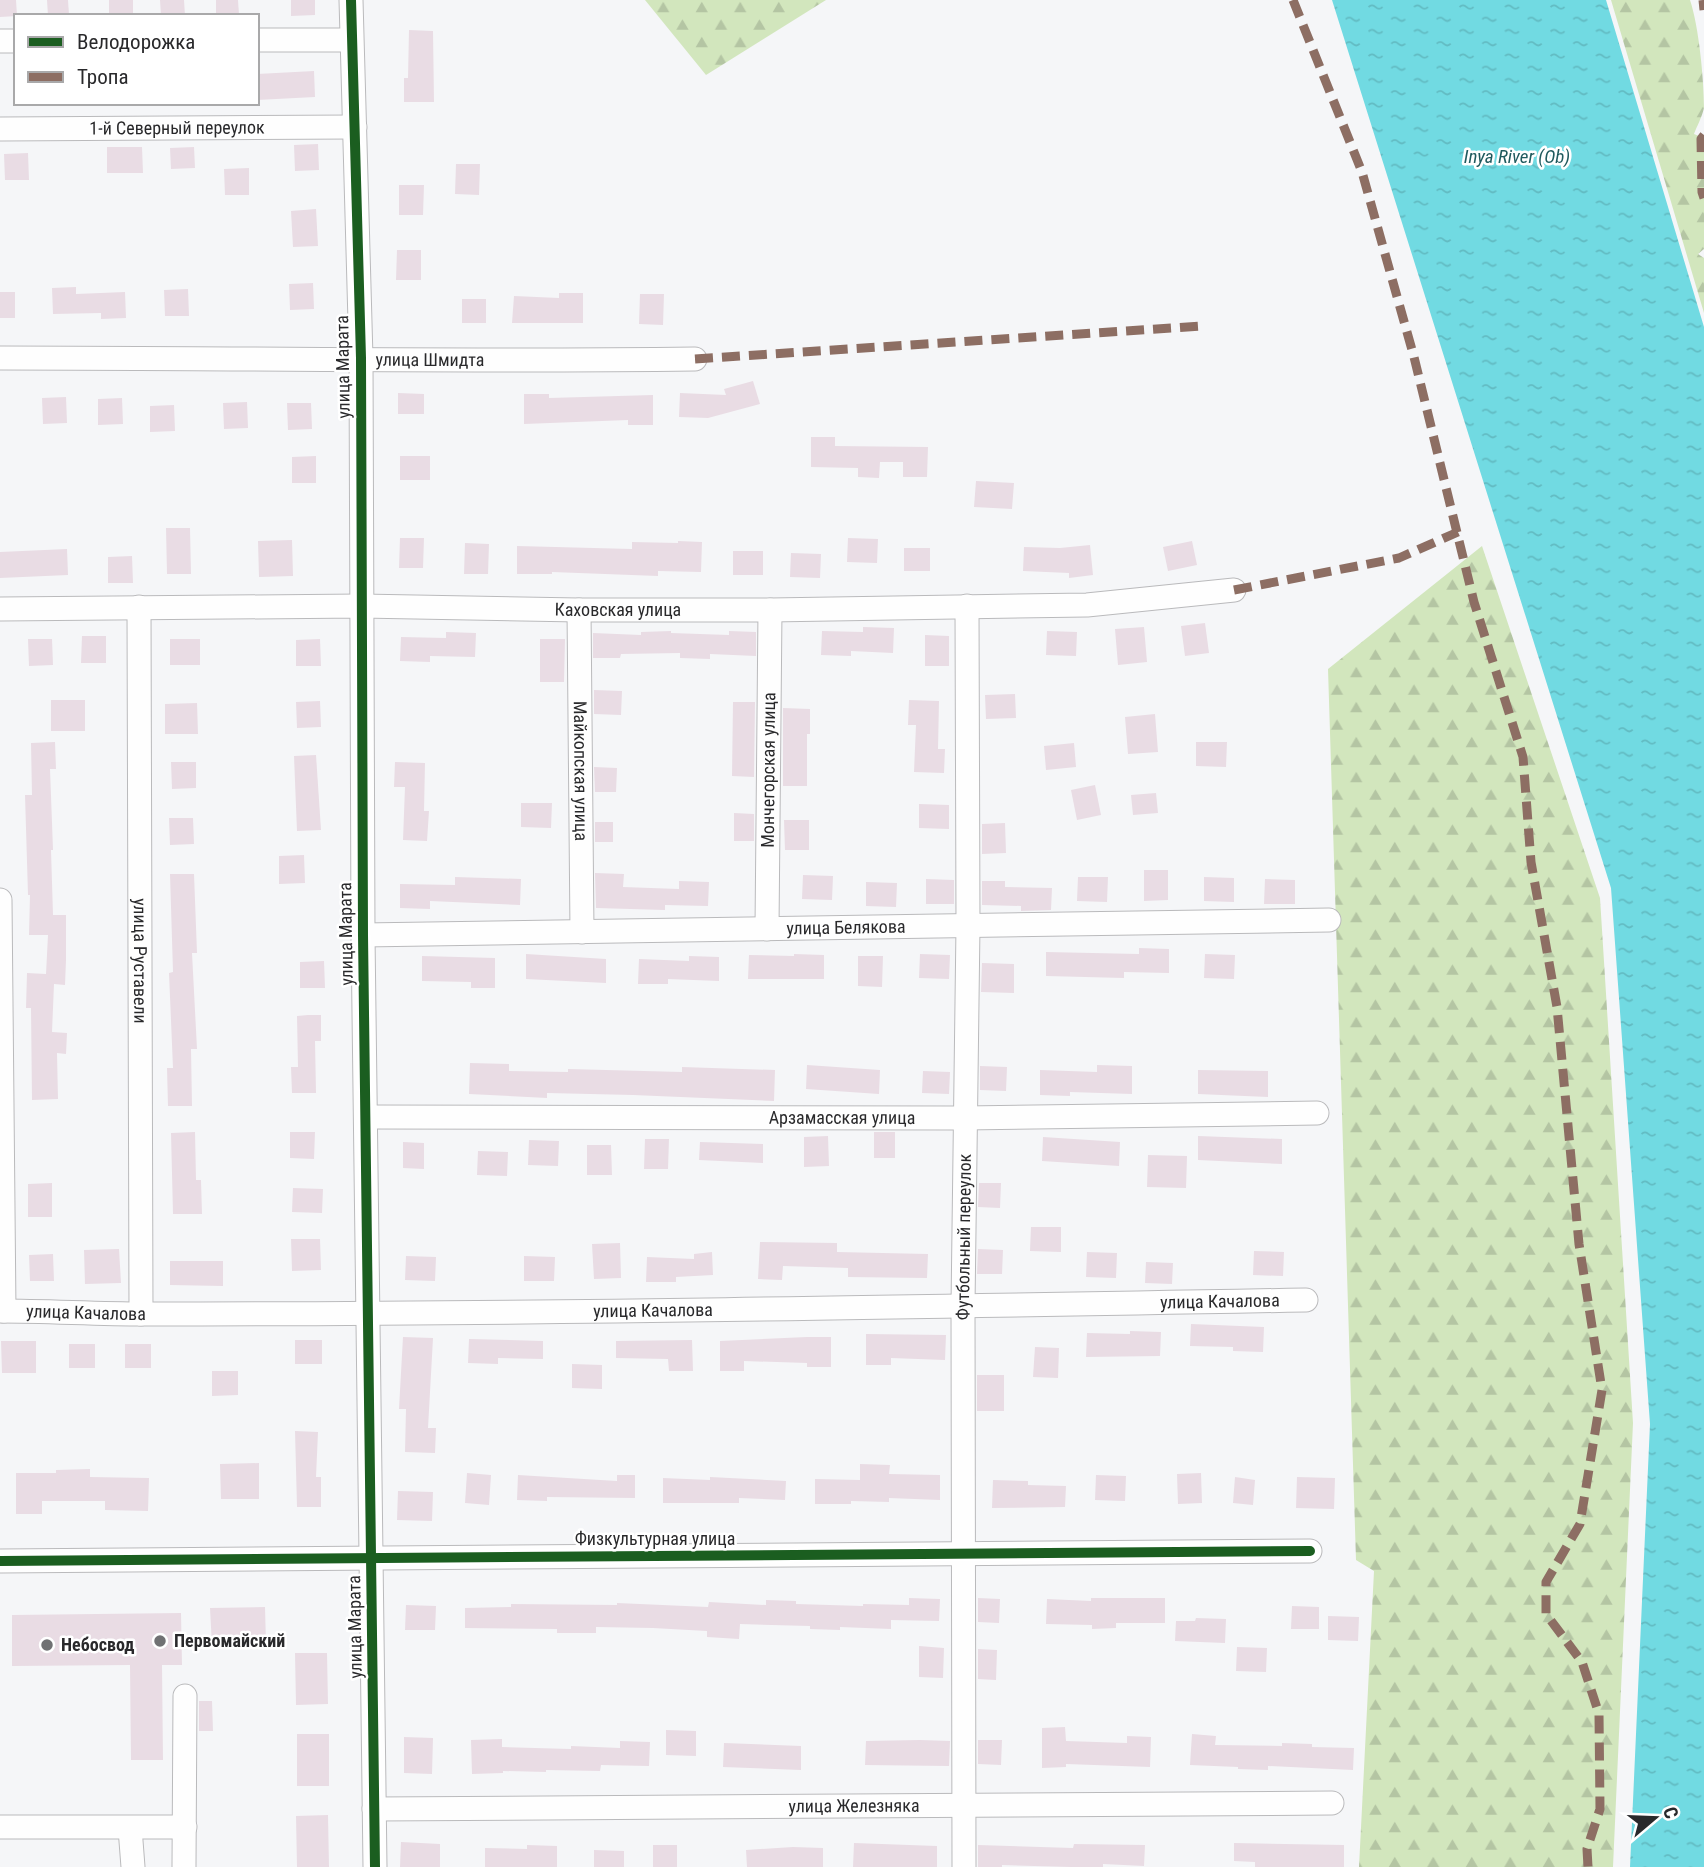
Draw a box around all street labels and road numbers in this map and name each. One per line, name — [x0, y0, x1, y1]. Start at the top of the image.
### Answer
street label: 1-й Северный переулок — [89, 117, 265, 138]
street label: улица Марата — [331, 315, 354, 419]
street label: улица Шмидта — [376, 349, 484, 370]
street label: Каховская улица — [554, 599, 681, 620]
street label: Мончегорская улица — [757, 692, 779, 848]
street label: Майкопская улица — [570, 701, 592, 841]
street label: улица Марата — [334, 882, 357, 986]
street label: улица Руставели — [130, 898, 151, 1024]
street label: улица Белякова — [786, 916, 906, 938]
street label: Арзамасская улица — [769, 1107, 915, 1128]
street label: Футбольный переулок — [952, 1153, 975, 1320]
street label: улица Качалова — [1160, 1289, 1280, 1313]
street label: улица Качалова — [593, 1299, 713, 1321]
street label: улица Качалова — [26, 1300, 146, 1324]
street label: Физкультурная улица — [575, 1528, 735, 1549]
street label: улица Марата — [343, 1575, 366, 1679]
street label: улица Железняка — [788, 1795, 920, 1816]

